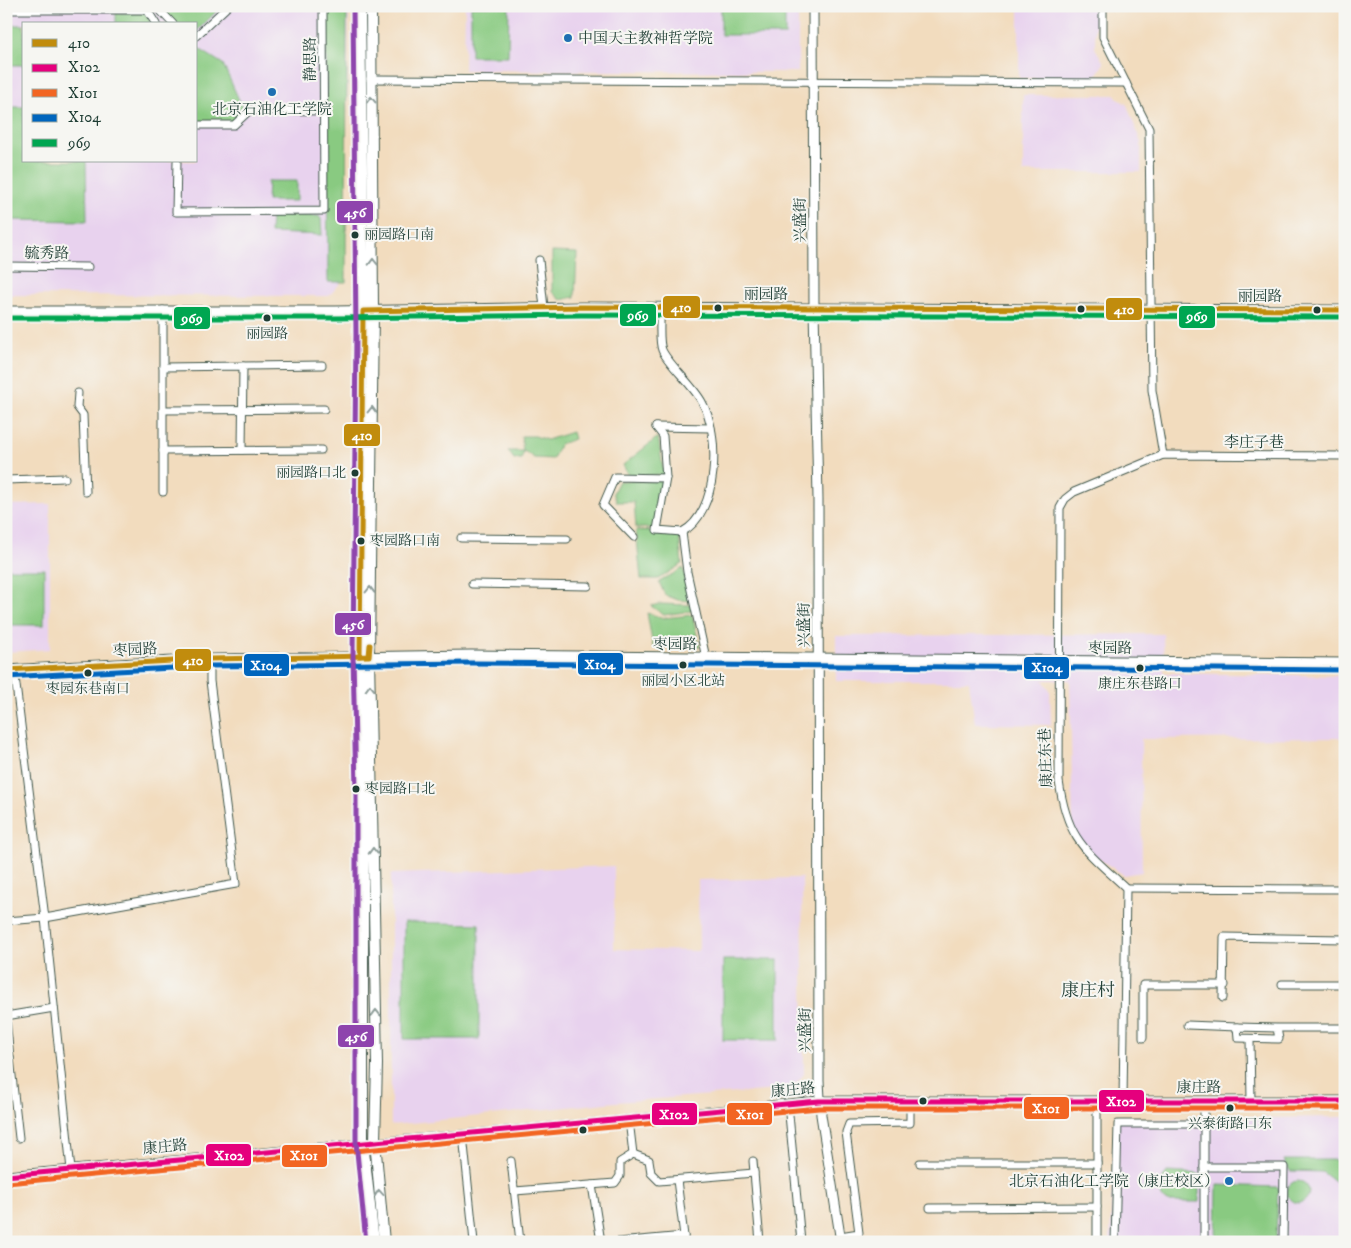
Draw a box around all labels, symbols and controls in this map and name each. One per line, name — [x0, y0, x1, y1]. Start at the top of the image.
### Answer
legend — [22, 22, 198, 162]
place label: 中国天主教神哲学院 — [578, 29, 713, 48]
marker: 中国天主教神哲学院 — [562, 32, 574, 44]
text: 410 — [68, 34, 90, 53]
street label: 静思路 — [301, 36, 320, 82]
text: X102 — [68, 58, 100, 77]
text: X101 — [68, 84, 98, 103]
marker: 北京石油化工学院 — [266, 86, 278, 98]
one-way arrow — [366, 95, 376, 103]
place label: 北京石油化工学院 — [212, 100, 332, 119]
text: X104 — [68, 108, 101, 127]
text: 969 — [67, 134, 91, 153]
street label: 兴盛街 — [791, 197, 810, 243]
line badge: 456 — [336, 200, 374, 224]
text: 456 — [343, 204, 367, 222]
place label: 丽园路口南 — [364, 226, 434, 244]
marker: 丽园路口南 — [350, 230, 360, 240]
street label: 毓秀路 — [24, 244, 70, 263]
one-way arrow — [368, 258, 378, 266]
street label: 丽园路 — [743, 285, 789, 304]
street label: 丽园路 — [1237, 287, 1283, 306]
line badge: 410 — [662, 295, 701, 319]
line badge: 410 — [1105, 297, 1143, 321]
text: 410 — [670, 299, 692, 317]
text: 410 — [1113, 301, 1135, 319]
line badge: 969 — [619, 303, 657, 327]
unlabelled marker — [713, 303, 723, 313]
unlabelled marker — [1076, 304, 1086, 314]
line badge: 969 — [1178, 305, 1216, 329]
unlabelled marker — [1312, 305, 1322, 315]
line badge: 969 — [173, 306, 211, 330]
text: 969 — [626, 307, 649, 325]
text: 969 — [1185, 308, 1208, 326]
text: 969 — [180, 310, 203, 328]
marker: 丽园路 — [262, 313, 272, 323]
place label: 丽园路 — [246, 325, 288, 343]
one-way arrow — [367, 406, 377, 414]
line badge: 410 — [343, 423, 381, 447]
text: 410 — [351, 427, 373, 445]
street label: 李庄子巷 — [1224, 433, 1284, 452]
place label: 丽园路口北 — [276, 464, 346, 482]
marker: 丽园路口北 — [350, 468, 360, 478]
place label: 枣园路口南 — [370, 532, 440, 550]
marker: 枣园路口南 — [356, 536, 366, 546]
one-way arrow — [365, 586, 375, 594]
street label: 兴盛街 — [795, 602, 814, 648]
line badge: 456 — [334, 612, 372, 636]
text: 456 — [341, 616, 365, 634]
street label: 枣园路 — [652, 635, 698, 654]
street label: 枣园路 — [112, 639, 158, 661]
street label: 枣园路 — [1087, 639, 1133, 658]
line badge: 410 — [174, 648, 212, 672]
text: 410 — [182, 652, 204, 670]
line badge: X104 — [577, 652, 624, 676]
line badge: X104 — [243, 653, 290, 677]
text: X104 — [585, 656, 616, 674]
line badge: X104 — [1023, 656, 1070, 680]
text: X104 — [251, 657, 282, 675]
text: X104 — [1032, 659, 1063, 677]
marker: 丽园小区北站 — [678, 660, 688, 670]
marker: 康庄东巷路口 — [1135, 663, 1145, 673]
marker: 枣园东巷南口 — [83, 668, 93, 678]
place label: 丽园小区北站 — [641, 672, 725, 690]
place label: 康庄东巷路口 — [1098, 675, 1182, 693]
place label: 枣园东巷南口 — [46, 680, 130, 698]
one-way arrow — [365, 684, 375, 692]
street label: 康庄东巷 — [1035, 728, 1057, 788]
place label: 枣园路口北 — [365, 780, 435, 798]
marker: 枣园路口北 — [351, 784, 361, 794]
one-way arrow — [368, 847, 378, 854]
district label: 康庄村 — [1061, 980, 1115, 1002]
street label: 兴盛街 — [796, 1007, 815, 1053]
one-way arrow — [371, 1009, 381, 1017]
line badge: 456 — [337, 1024, 375, 1048]
text: 456 — [344, 1028, 368, 1046]
street label: 康庄路 — [1176, 1078, 1222, 1097]
street label: 康庄路 — [770, 1079, 816, 1101]
line badge: X102 — [1098, 1089, 1145, 1113]
text: X102 — [1106, 1093, 1137, 1111]
unlabelled marker — [918, 1096, 928, 1106]
line badge: X101 — [1023, 1096, 1070, 1120]
text: X101 — [1032, 1100, 1060, 1118]
line badge: X102 — [651, 1102, 698, 1126]
line badge: X101 — [726, 1102, 773, 1126]
marker: 兴泰街路口东 — [1225, 1103, 1235, 1113]
text: X102 — [659, 1106, 690, 1124]
text: X101 — [736, 1106, 764, 1124]
place label: 兴泰街路口东 — [1188, 1115, 1272, 1133]
unlabelled marker — [578, 1125, 588, 1135]
street label: 康庄路 — [142, 1136, 188, 1158]
line badge: X102 — [205, 1143, 252, 1167]
line badge: X101 — [281, 1144, 328, 1168]
text: X102 — [214, 1147, 245, 1165]
text: X101 — [290, 1147, 318, 1165]
place label: 北京石油化工学院（康庄校区） — [1009, 1172, 1219, 1191]
marker: 北京石油化工学院（康庄校区） — [1223, 1175, 1235, 1187]
one-way arrow — [374, 1189, 385, 1197]

